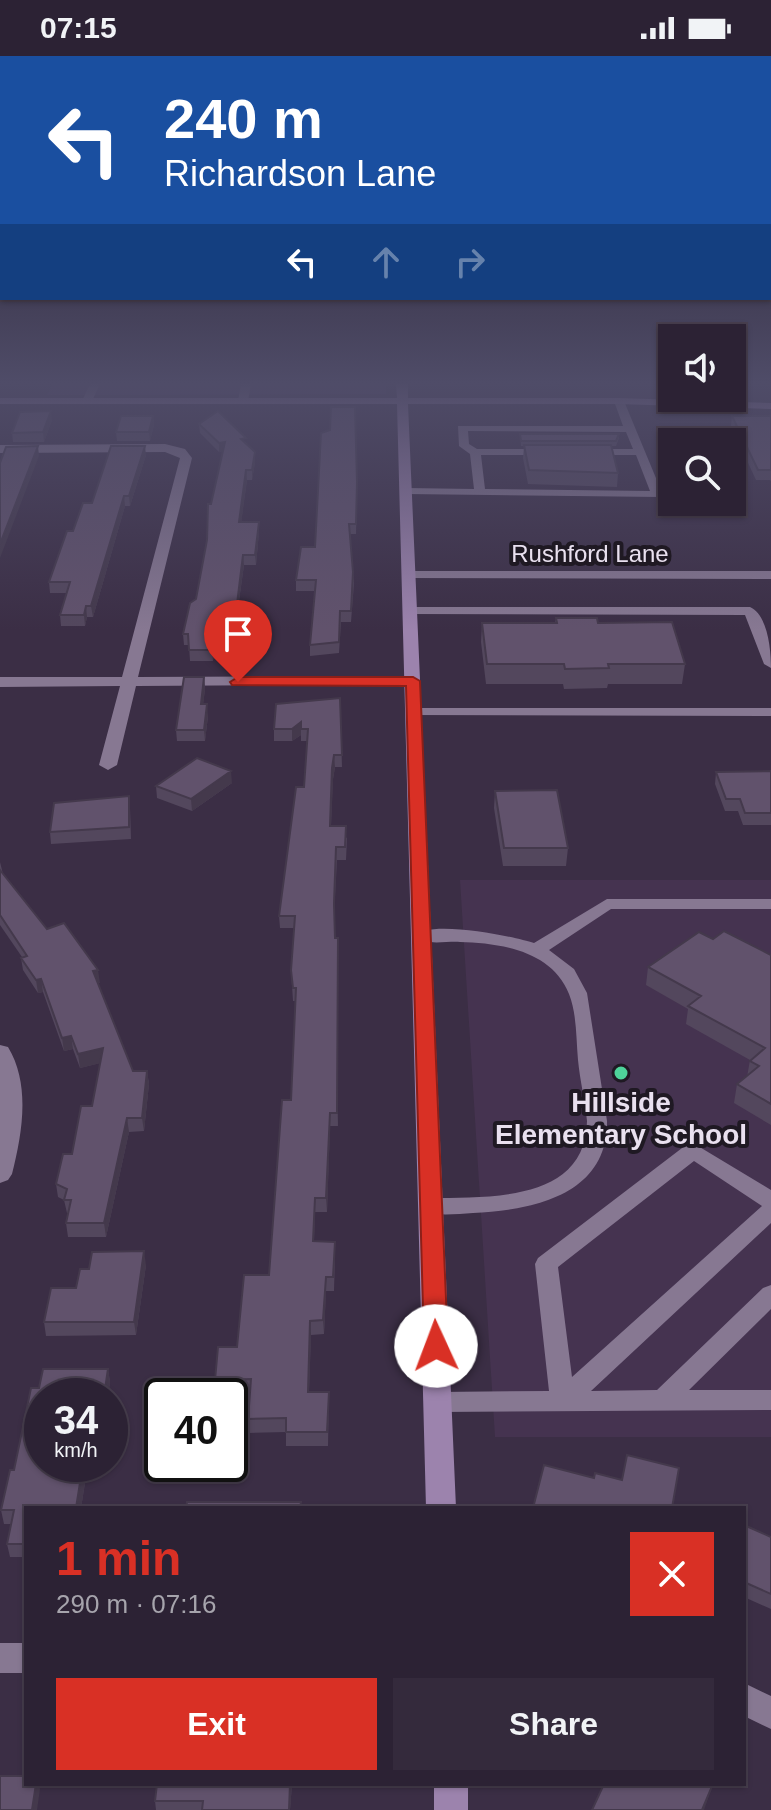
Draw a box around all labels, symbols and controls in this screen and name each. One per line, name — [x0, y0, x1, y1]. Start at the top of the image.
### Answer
text: 07:15 — [40, 11, 117, 44]
text: 240 m — [164, 87, 323, 150]
icon: left — [32, 88, 136, 192]
text: Richardson Lane — [164, 153, 436, 194]
icon: left — [280, 240, 324, 284]
icon: ahead — [364, 240, 408, 284]
icon: right — [448, 240, 492, 284]
map controls — [658, 324, 746, 516]
button: sound — [658, 324, 746, 412]
button: search — [658, 428, 746, 516]
street label: Rushford Lane — [511, 540, 669, 567]
pin — [204, 600, 272, 682]
icon: arrive — [216, 612, 260, 656]
marker: Hillside Elementary School — [612, 1064, 630, 1082]
place label: Hillside Elementary School — [495, 1087, 747, 1150]
position arrow — [394, 1304, 478, 1388]
speed limit sign: 40 — [144, 1378, 248, 1482]
text: 34 — [54, 1398, 98, 1442]
text: km/h — [54, 1439, 98, 1461]
text: 1 min — [56, 1532, 181, 1585]
button: close — [630, 1532, 714, 1616]
text: 290 m · 07:16 — [56, 1589, 216, 1619]
button: Exit — [56, 1678, 377, 1770]
button: Share — [393, 1678, 714, 1770]

